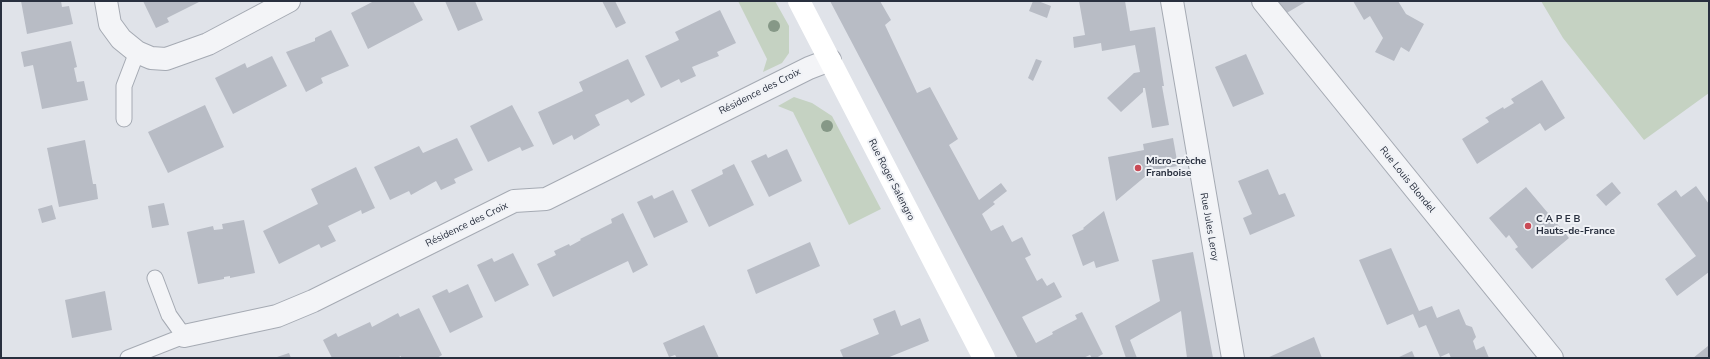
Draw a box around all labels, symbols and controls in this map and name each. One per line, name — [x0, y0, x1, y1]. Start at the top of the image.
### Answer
street label: Résidence des Croix — [717, 66, 803, 118]
street label: Rue Roger Salengro — [865, 137, 917, 223]
street label: Rue Louis Blondel — [1377, 145, 1437, 215]
place label: Micro-crèche Franboise — [1146, 156, 1206, 180]
marker: Micro-crèche Franboise — [1133, 163, 1143, 173]
street label: Rue Jules Leroy — [1197, 192, 1221, 262]
street label: Résidence des Croix — [424, 200, 510, 250]
place label: C A P E B Hauts-de-France — [1536, 214, 1615, 238]
marker: C A P E B Hauts-de-France — [1523, 221, 1533, 231]

